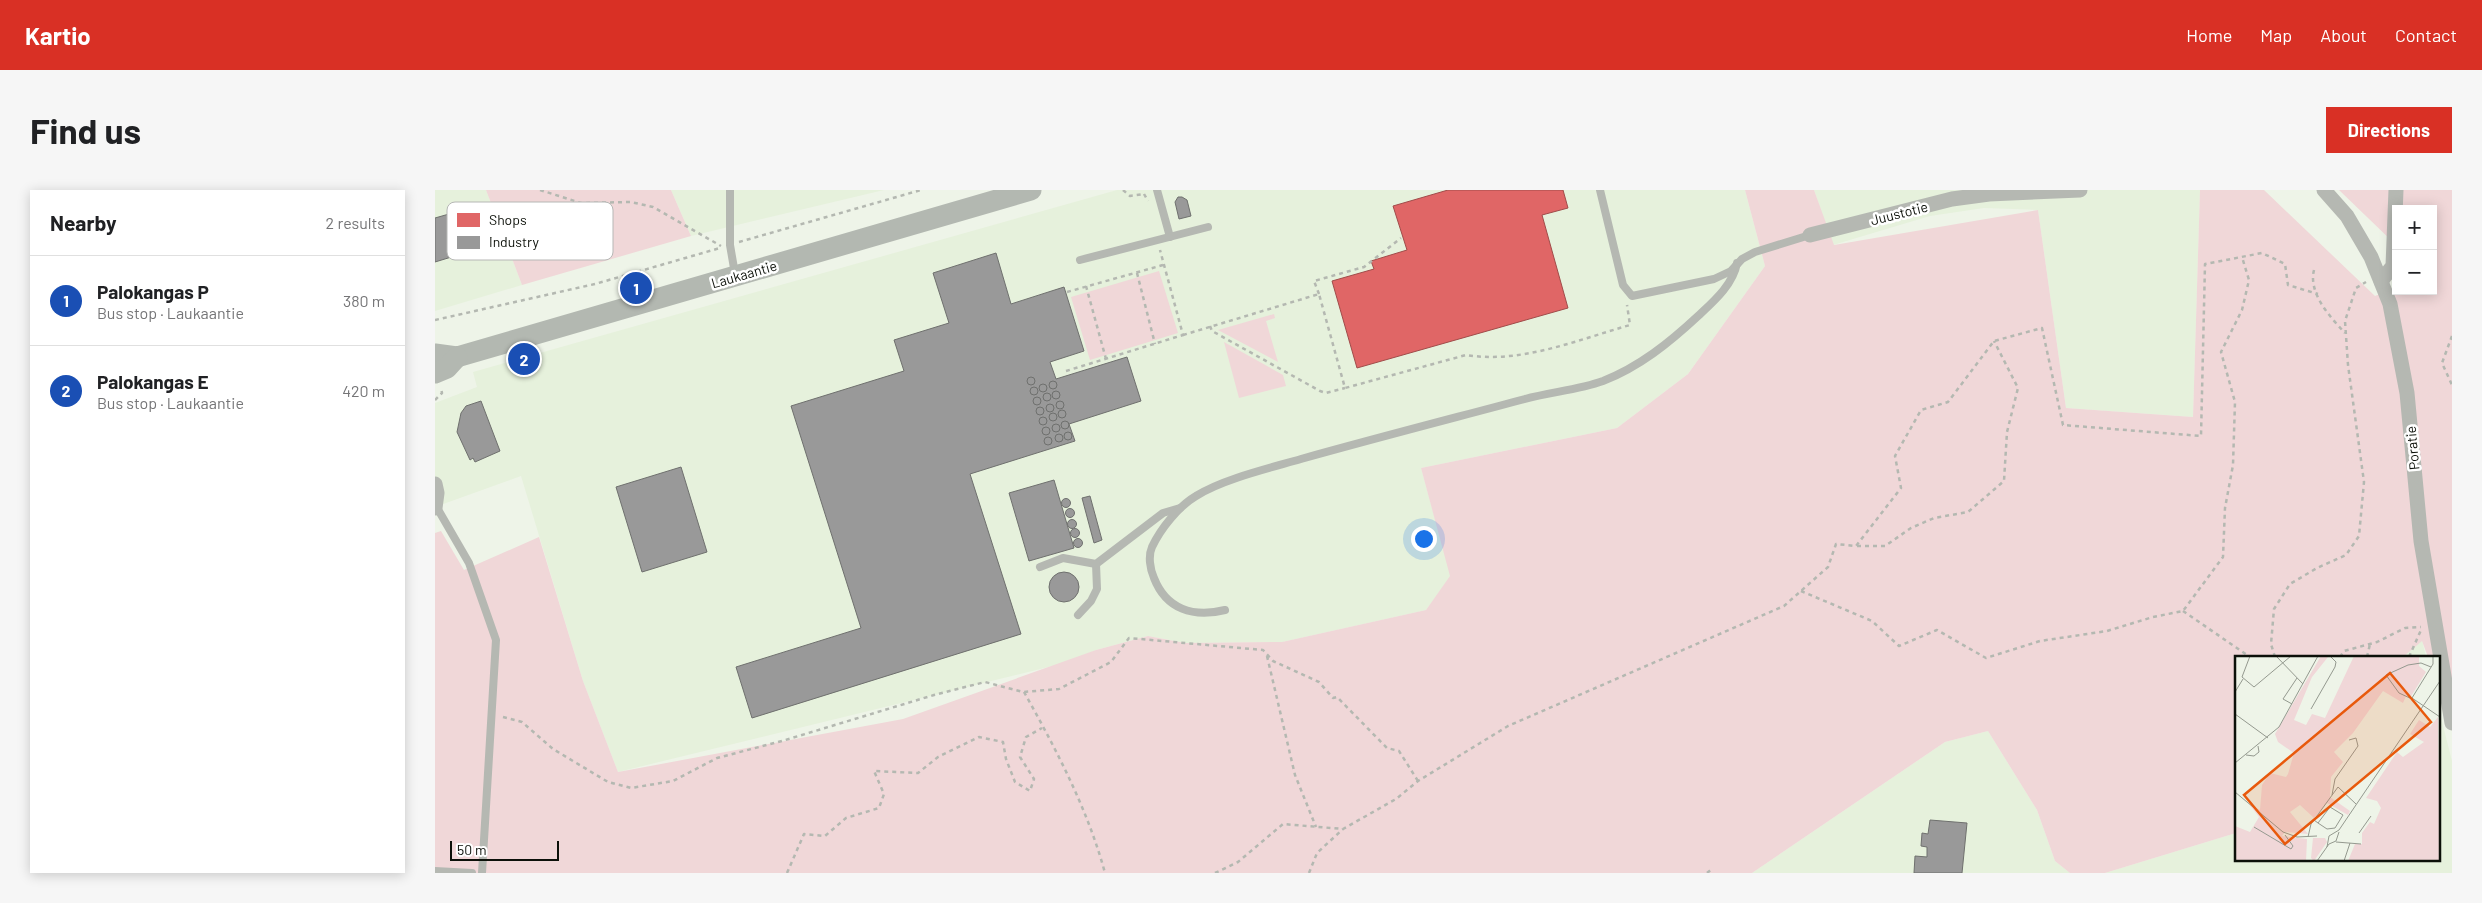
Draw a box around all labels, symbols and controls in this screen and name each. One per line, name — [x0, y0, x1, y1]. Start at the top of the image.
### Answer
text: Kartio — [25, 21, 91, 50]
text: Home — [2186, 24, 2232, 46]
text: Map — [2260, 24, 2292, 46]
text: About — [2320, 24, 2367, 46]
text: Contact — [2395, 24, 2457, 46]
button: Directions — [2326, 107, 2452, 153]
text: Find us — [30, 109, 141, 151]
street label: Juustotie — [1869, 198, 1929, 228]
legend — [447, 202, 613, 260]
map controls — [2392, 205, 2437, 295]
button: + — [2392, 205, 2437, 250]
text: Nearby — [50, 210, 116, 235]
text: Shops — [489, 211, 527, 228]
text: 2 results — [326, 213, 385, 232]
text: Industry — [489, 233, 540, 250]
button: − — [2392, 250, 2437, 295]
street label: Laukaantie — [709, 257, 779, 291]
pin: 1 — [620, 269, 652, 307]
text: Palokangas P — [97, 280, 209, 303]
text: 1 — [63, 291, 69, 310]
text: 380 m — [343, 291, 385, 310]
text: Bus stop · Laukaantie — [97, 303, 244, 322]
pin: 2 — [508, 340, 540, 378]
text: Palokangas E — [97, 370, 209, 393]
text: 2 — [62, 381, 70, 400]
text: 420 m — [342, 381, 385, 400]
text: Bus stop · Laukaantie — [97, 393, 244, 412]
street label: Poratie — [2402, 425, 2422, 471]
your location — [1411, 526, 1437, 552]
inset map — [2235, 656, 2439, 860]
scale bar — [450, 838, 559, 861]
text: 50 m — [457, 841, 486, 858]

